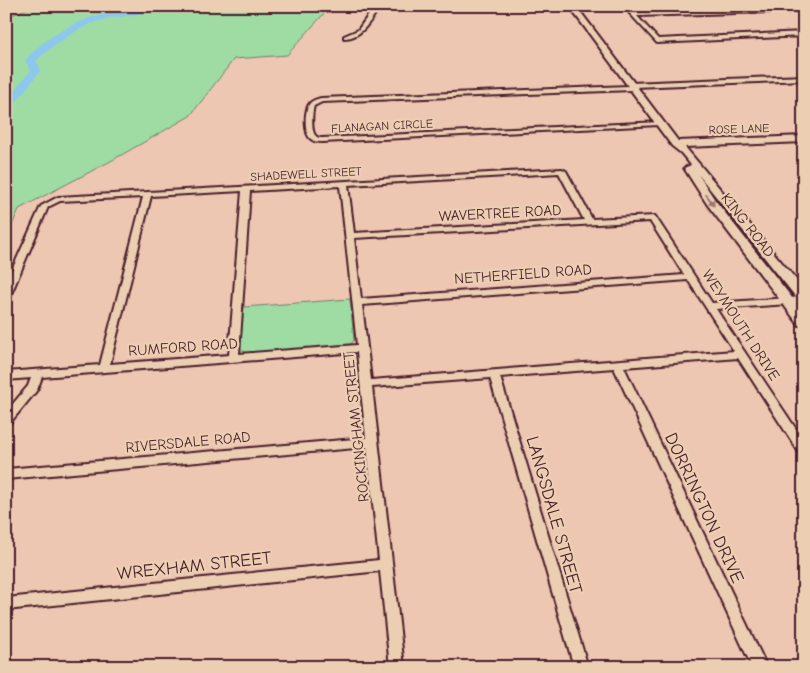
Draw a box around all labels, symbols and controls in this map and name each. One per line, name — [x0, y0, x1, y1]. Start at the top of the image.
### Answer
street label: FLANAGAN CIRCLE — [331, 116, 433, 136]
street label: ROSE LANE — [708, 121, 770, 137]
street label: SHADEWELL STREET — [250, 164, 363, 184]
street label: KING ROAD — [717, 189, 779, 261]
one-way arrow — [705, 193, 715, 207]
street label: WAVERTREE ROAD — [438, 201, 562, 225]
street label: NETHERFIELD ROAD — [454, 260, 592, 288]
street label: WEYMOUTH DRIVE — [698, 266, 784, 384]
street label: RUMFORD ROAD — [128, 334, 238, 360]
street label: ROCKINGHAM STREET — [339, 351, 373, 503]
street label: RIVERSDALE ROAD — [125, 428, 251, 456]
street label: DORRINGTON DRIVE — [660, 429, 748, 587]
street label: LANGSDALE STREET — [521, 434, 587, 597]
street label: WREXHAM STREET — [116, 547, 273, 585]

